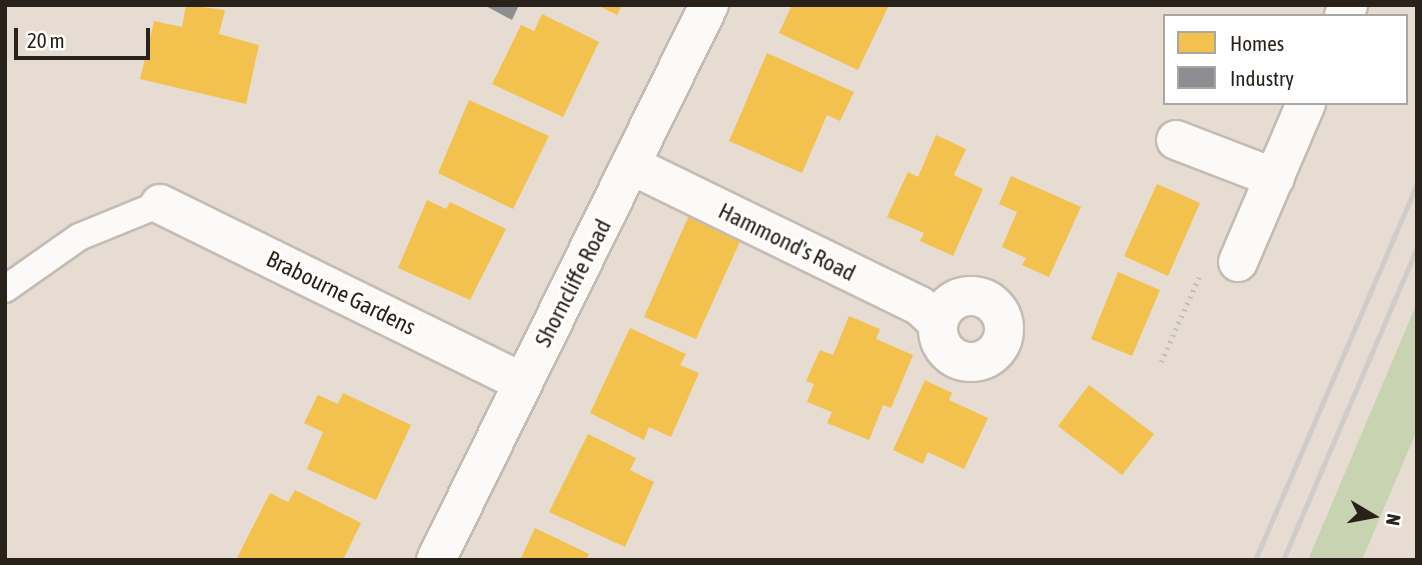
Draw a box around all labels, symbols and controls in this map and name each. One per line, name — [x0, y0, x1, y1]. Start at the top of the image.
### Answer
scale bar — [18, 14, 154, 58]
legend — [1163, 14, 1408, 105]
text: 20 m — [27, 28, 65, 52]
text: Homes — [1230, 31, 1284, 55]
text: Industry — [1230, 66, 1294, 90]
street label: Hammond's Road — [714, 197, 860, 287]
street label: Shorncliffe Road — [529, 215, 617, 351]
street label: Brabourne Gardens — [262, 245, 420, 341]
north arrow — [1338, 481, 1408, 551]
text: N — [1382, 512, 1405, 527]

